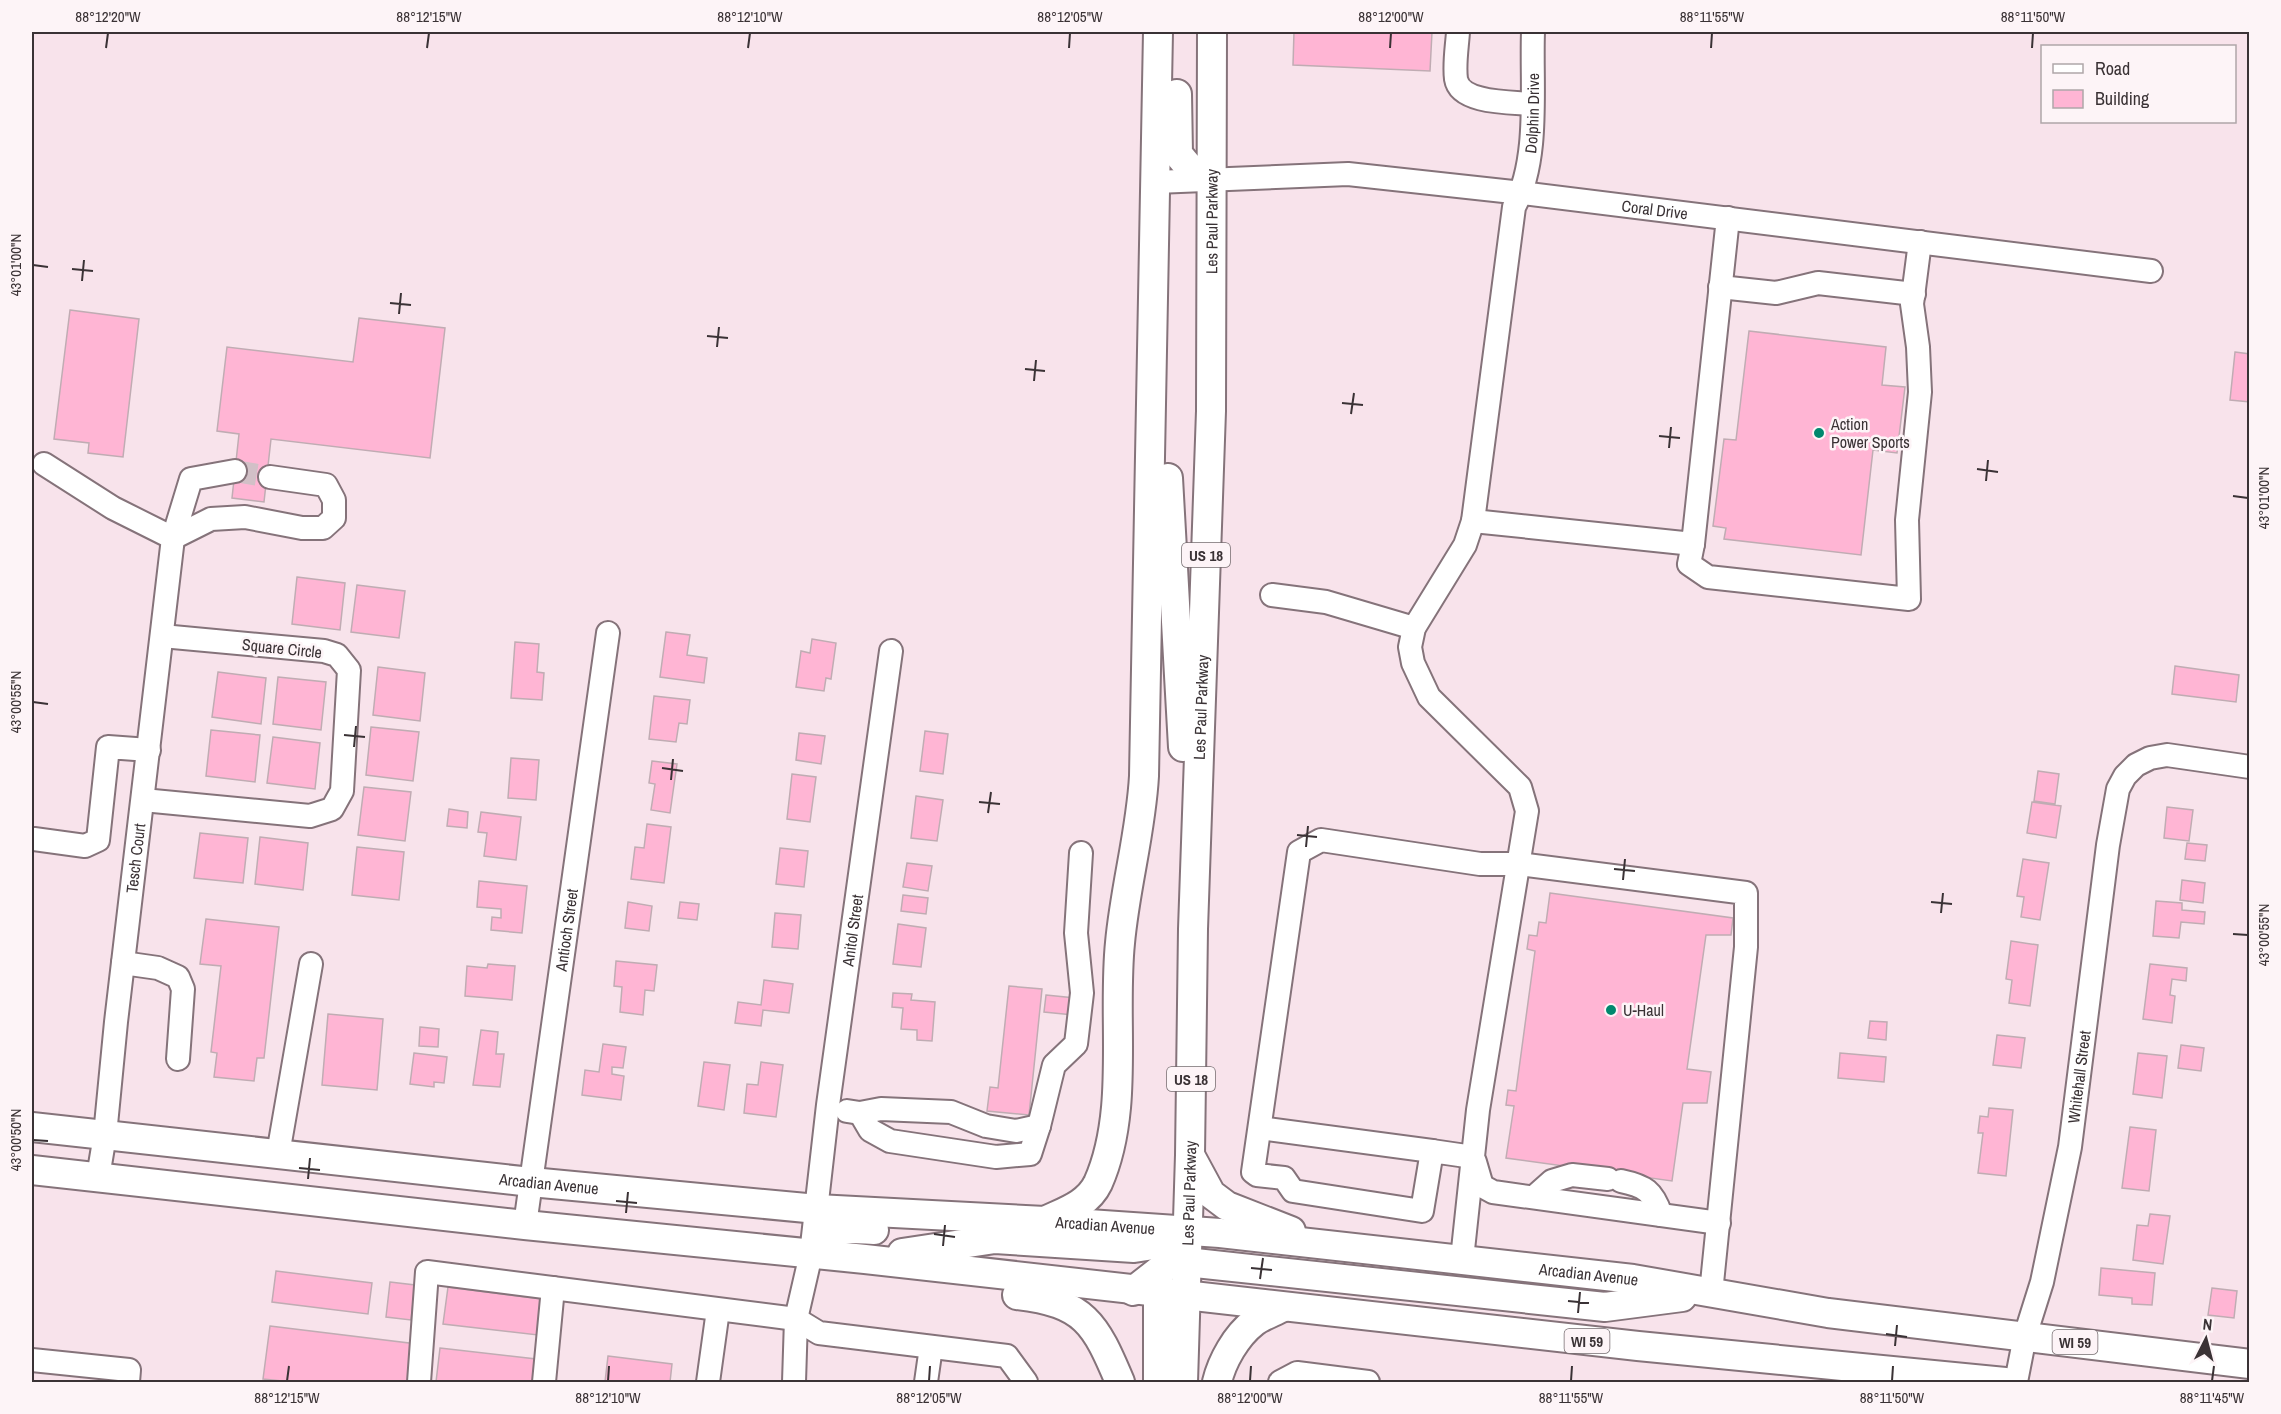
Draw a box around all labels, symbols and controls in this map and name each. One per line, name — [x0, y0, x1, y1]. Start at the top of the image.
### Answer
text: 88°12'20"W — [75, 6, 141, 27]
text: 88°12'15"W — [396, 6, 462, 27]
text: 88°12'10"W — [717, 6, 783, 27]
text: 88°12'05"W — [1037, 6, 1103, 27]
text: 88°12'00"W — [1358, 6, 1424, 27]
text: 88°11'55"W — [1680, 6, 1745, 27]
text: 88°11'50"W — [2001, 6, 2066, 27]
legend — [2041, 45, 2236, 123]
text: Road — [2095, 56, 2130, 81]
street label: Dolphin Drive — [1519, 73, 1544, 155]
text: Building — [2095, 86, 2150, 111]
street label: Les Paul Parkway — [1200, 168, 1223, 274]
street label: Coral Drive — [1620, 194, 1689, 224]
text: 43°01'00"N — [5, 234, 26, 296]
place label: Action Power Sports — [1830, 413, 1910, 453]
marker: Action Power Sports — [1812, 426, 1826, 440]
text: 43°01'00"N — [2253, 467, 2274, 529]
road number: US 18 — [1182, 543, 1230, 567]
street label: Square Circle — [241, 633, 323, 663]
street label: Les Paul Parkway — [1188, 654, 1214, 760]
text: 43°00'55"N — [5, 671, 26, 733]
street label: Tesch Court — [120, 822, 150, 894]
street label: Antioch Street — [550, 887, 583, 974]
street label: Anitol Street — [836, 893, 868, 969]
text: 43°00'55"N — [2253, 904, 2274, 966]
place label: U-Haul — [1623, 999, 1664, 1021]
marker: U-Haul — [1604, 1003, 1618, 1017]
street label: Whitehall Street — [2062, 1029, 2096, 1125]
road number: US 18 — [1167, 1067, 1215, 1091]
text: 43°00'50"N — [5, 1109, 26, 1171]
street label: Les Paul Parkway — [1176, 1140, 1201, 1246]
street label: Arcadian Avenue — [497, 1167, 600, 1199]
street label: Arcadian Avenue — [1054, 1211, 1156, 1240]
street label: Arcadian Avenue — [1537, 1258, 1640, 1291]
north arrow — [2176, 1309, 2236, 1369]
text: N — [2202, 1313, 2213, 1336]
road number: WI 59 — [1564, 1329, 1610, 1353]
road number: WI 59 — [2052, 1330, 2098, 1354]
text: 88°12'15"W — [254, 1387, 320, 1408]
text: 88°12'10"W — [575, 1387, 641, 1408]
text: 88°12'05"W — [896, 1387, 962, 1408]
text: 88°12'00"W — [1217, 1387, 1283, 1408]
text: 88°11'55"W — [1539, 1387, 1604, 1408]
text: 88°11'50"W — [1860, 1387, 1925, 1408]
text: 88°11'45"W — [2180, 1387, 2245, 1408]

